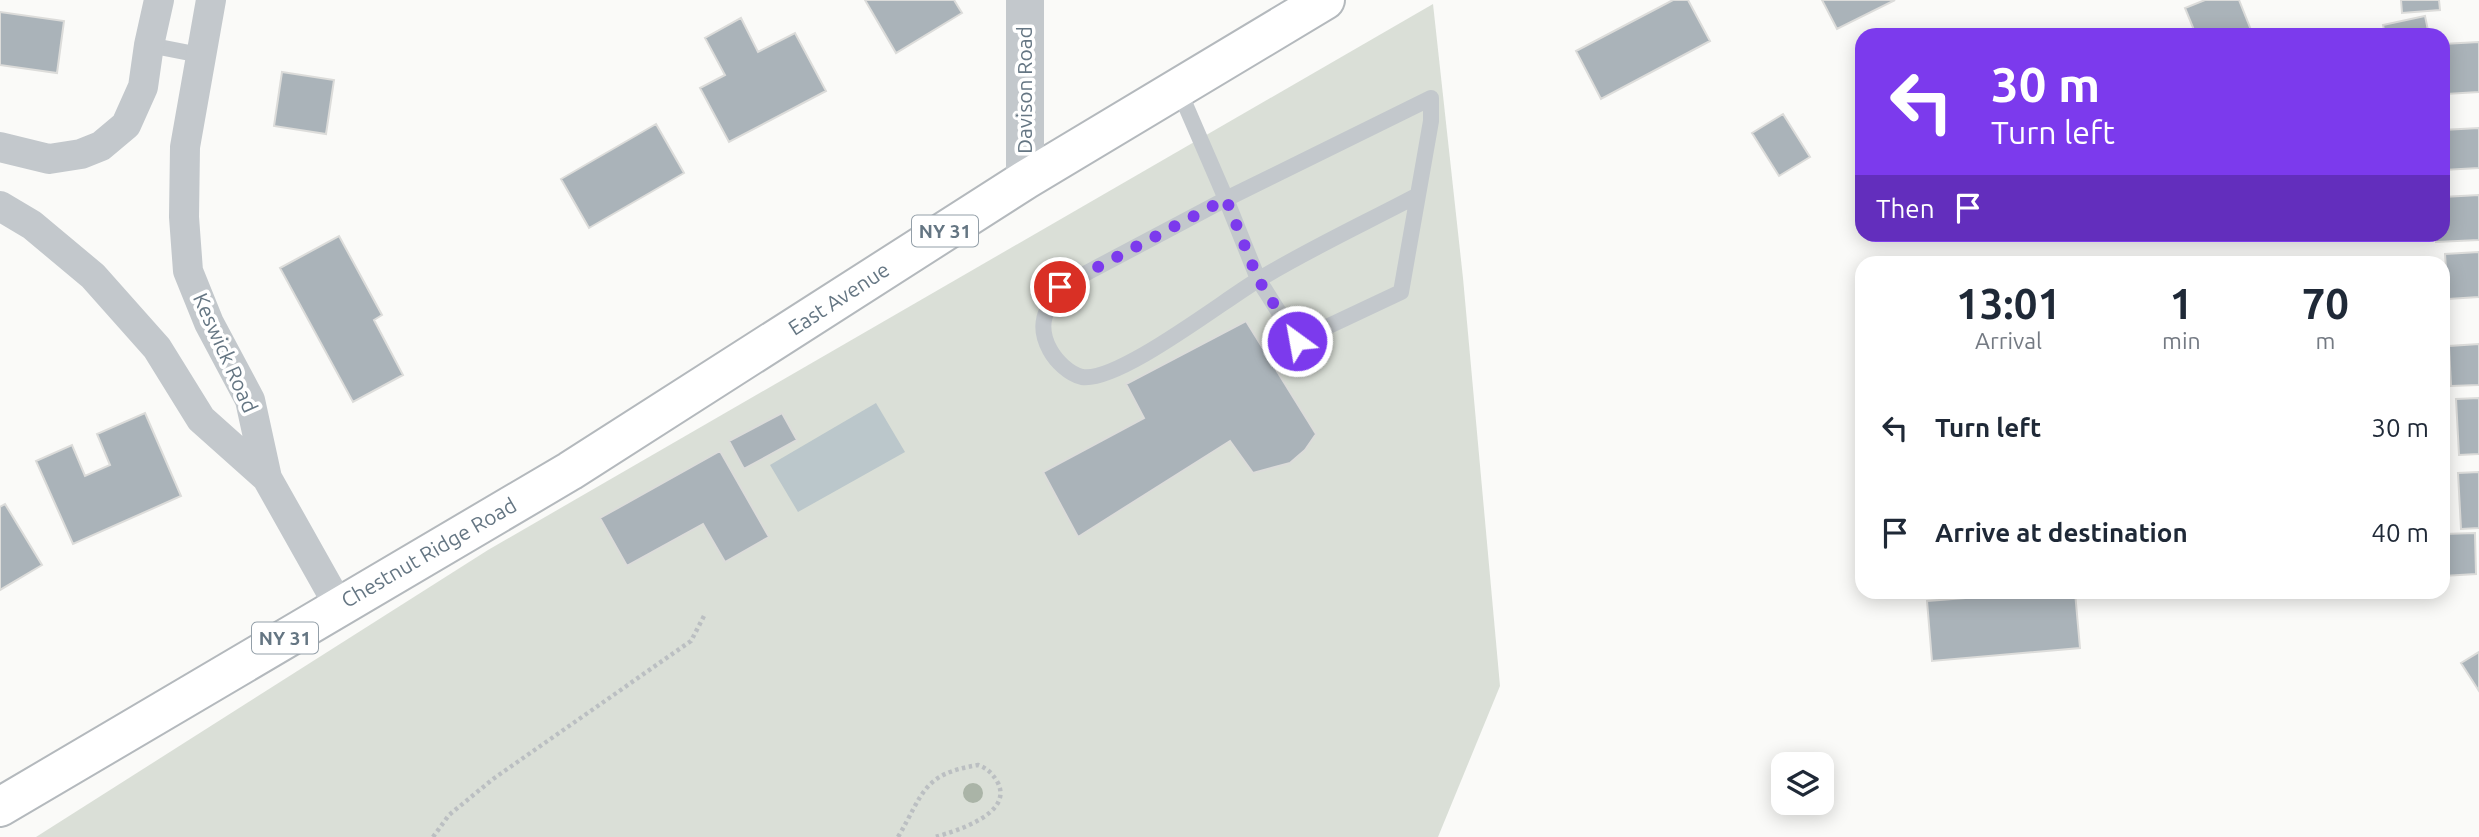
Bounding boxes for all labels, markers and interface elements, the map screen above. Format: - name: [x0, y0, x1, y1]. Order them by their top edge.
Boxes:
- street label: Davison Road: [1012, 26, 1036, 154]
- icon: left: [1876, 56, 1967, 147]
- text: 30 m: [1991, 56, 2100, 111]
- text: Turn left: [1991, 114, 2115, 150]
- icon: arrive: [1949, 189, 1987, 227]
- text: Then: [1876, 194, 1935, 223]
- road number: NY 31: [912, 216, 978, 246]
- street label: East Avenue: [783, 257, 893, 340]
- pin: [1030, 257, 1090, 317]
- icon: arrive: [1041, 268, 1079, 306]
- text: 13:01: [1956, 280, 2061, 327]
- text: 1: [2170, 280, 2193, 327]
- text: 70: [2302, 280, 2349, 327]
- street label: Keswick Road: [189, 289, 263, 416]
- position arrow: [1260, 304, 1334, 378]
- text: Arrival: [1975, 328, 2042, 353]
- text: min: [2162, 328, 2201, 353]
- text: m: [2315, 328, 2335, 353]
- icon: left: [1876, 409, 1914, 447]
- text: Turn left: [1935, 413, 2041, 442]
- text: 30 m: [2371, 413, 2429, 442]
- street label: Chestnut Ridge Road: [337, 492, 520, 612]
- icon: arrive: [1876, 514, 1914, 552]
- text: Arrive at destination: [1935, 518, 2188, 547]
- text: 40 m: [2371, 518, 2429, 547]
- road number: NY 31: [252, 622, 318, 653]
- map controls: [1771, 752, 1834, 815]
- button: layers: [1771, 752, 1834, 815]

